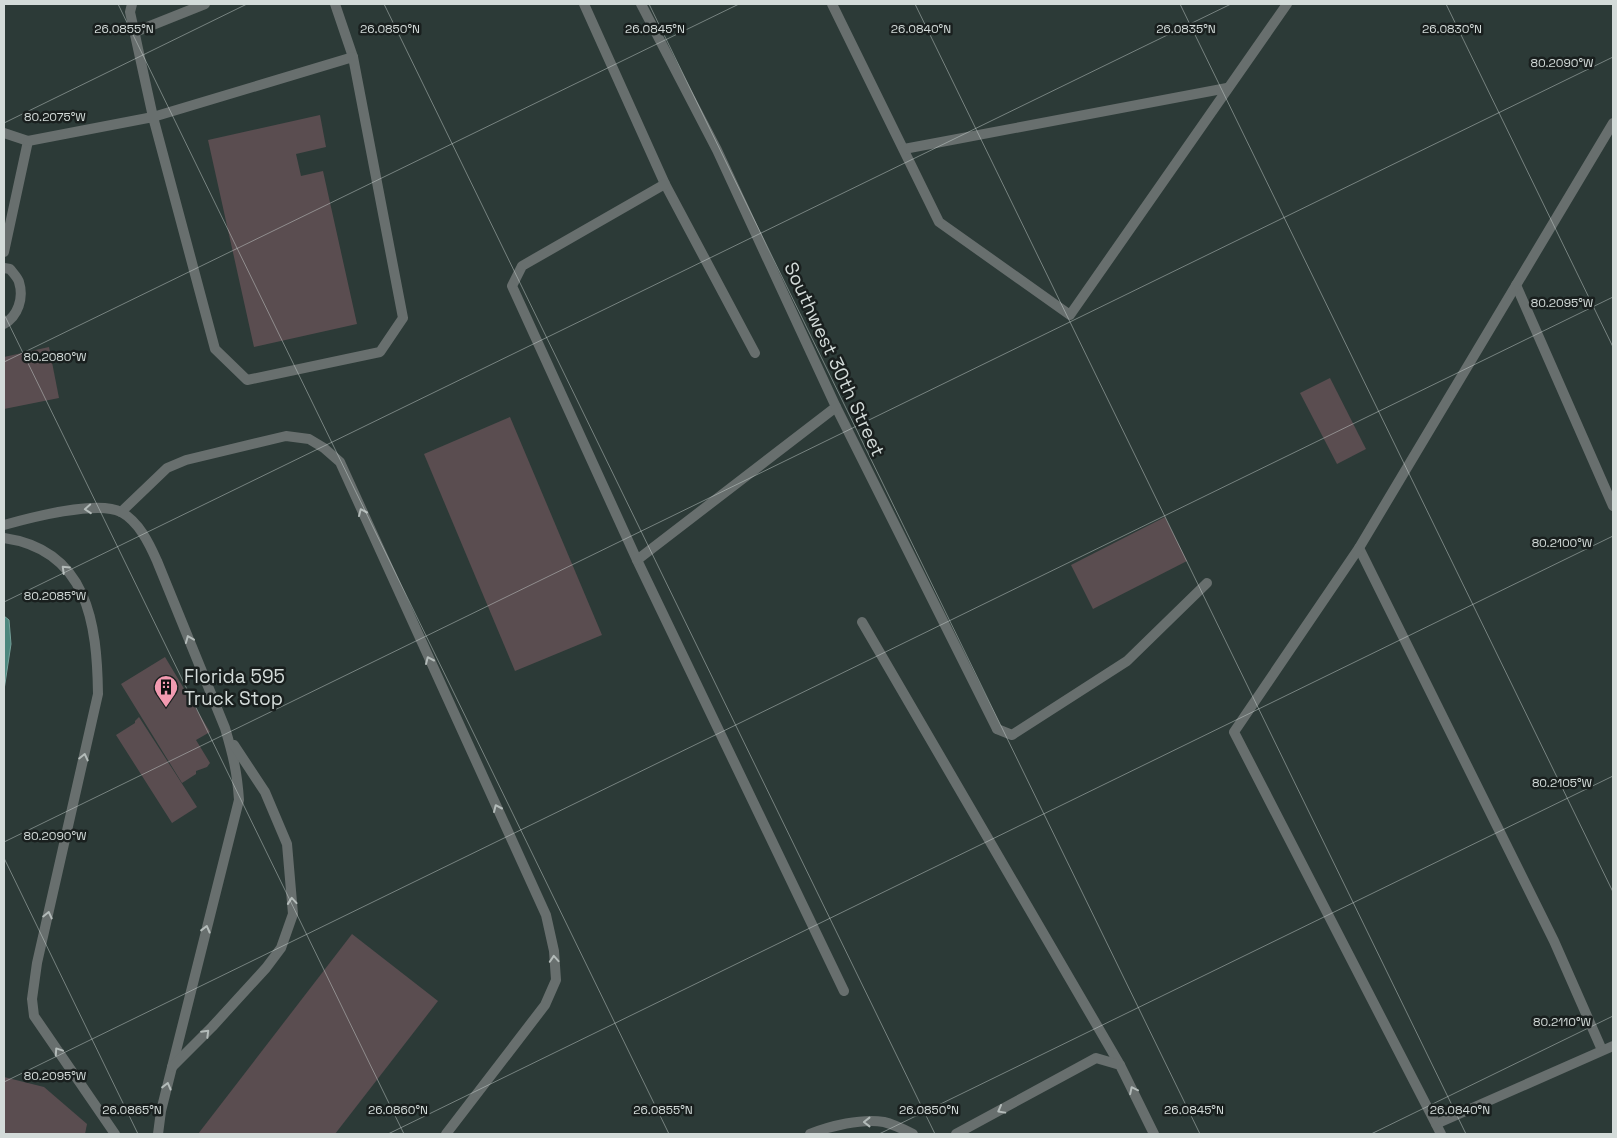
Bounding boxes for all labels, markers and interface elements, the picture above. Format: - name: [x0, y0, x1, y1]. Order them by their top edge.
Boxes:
- text: 26.0855°N: [94, 21, 154, 37]
- text: 26.0850°N: [360, 21, 420, 37]
- text: 26.0845°N: [625, 21, 685, 37]
- text: 26.0840°N: [891, 21, 951, 37]
- text: 26.0835°N: [1156, 21, 1216, 37]
- text: 26.0830°N: [1422, 21, 1482, 37]
- text: 80.2090°W: [1530, 55, 1594, 71]
- text: 80.2075°W: [24, 109, 86, 125]
- street label: Southwest 30th Street: [778, 258, 891, 461]
- text: 80.2095°W: [1531, 295, 1594, 311]
- text: 80.2080°W: [23, 349, 87, 365]
- one-way arrow: [83, 504, 91, 515]
- one-way arrow: [358, 508, 369, 517]
- text: 80.2100°W: [1532, 535, 1593, 551]
- one-way arrow: [62, 566, 71, 575]
- text: 80.2085°W: [24, 588, 87, 604]
- one-way arrow: [185, 635, 195, 644]
- one-way arrow: [425, 656, 436, 665]
- place label: Florida 595 Truck Stop: [184, 664, 285, 711]
- building icon: Florida 595 Truck Stop: [153, 674, 179, 708]
- one-way arrow: [78, 753, 89, 761]
- text: 80.2105°W: [1532, 775, 1593, 791]
- one-way arrow: [492, 804, 503, 813]
- text: 80.2090°W: [23, 828, 87, 844]
- one-way arrow: [286, 897, 297, 905]
- one-way arrow: [42, 911, 53, 920]
- one-way arrow: [201, 925, 211, 933]
- one-way arrow: [549, 955, 560, 963]
- text: 80.2110°W: [1533, 1014, 1592, 1030]
- one-way arrow: [200, 1030, 209, 1039]
- one-way arrow: [55, 1047, 64, 1056]
- text: 80.2095°W: [24, 1068, 87, 1084]
- one-way arrow: [161, 1082, 172, 1091]
- one-way arrow: [1129, 1087, 1139, 1096]
- text: 26.0865°N: [102, 1102, 162, 1118]
- text: 26.0860°N: [368, 1102, 428, 1118]
- text: 26.0855°N: [633, 1102, 693, 1118]
- text: 26.0850°N: [899, 1102, 959, 1118]
- text: 26.0845°N: [1164, 1102, 1224, 1118]
- text: 26.0840°N: [1430, 1102, 1490, 1118]
- one-way arrow: [997, 1104, 1006, 1114]
- one-way arrow: [863, 1117, 870, 1127]

